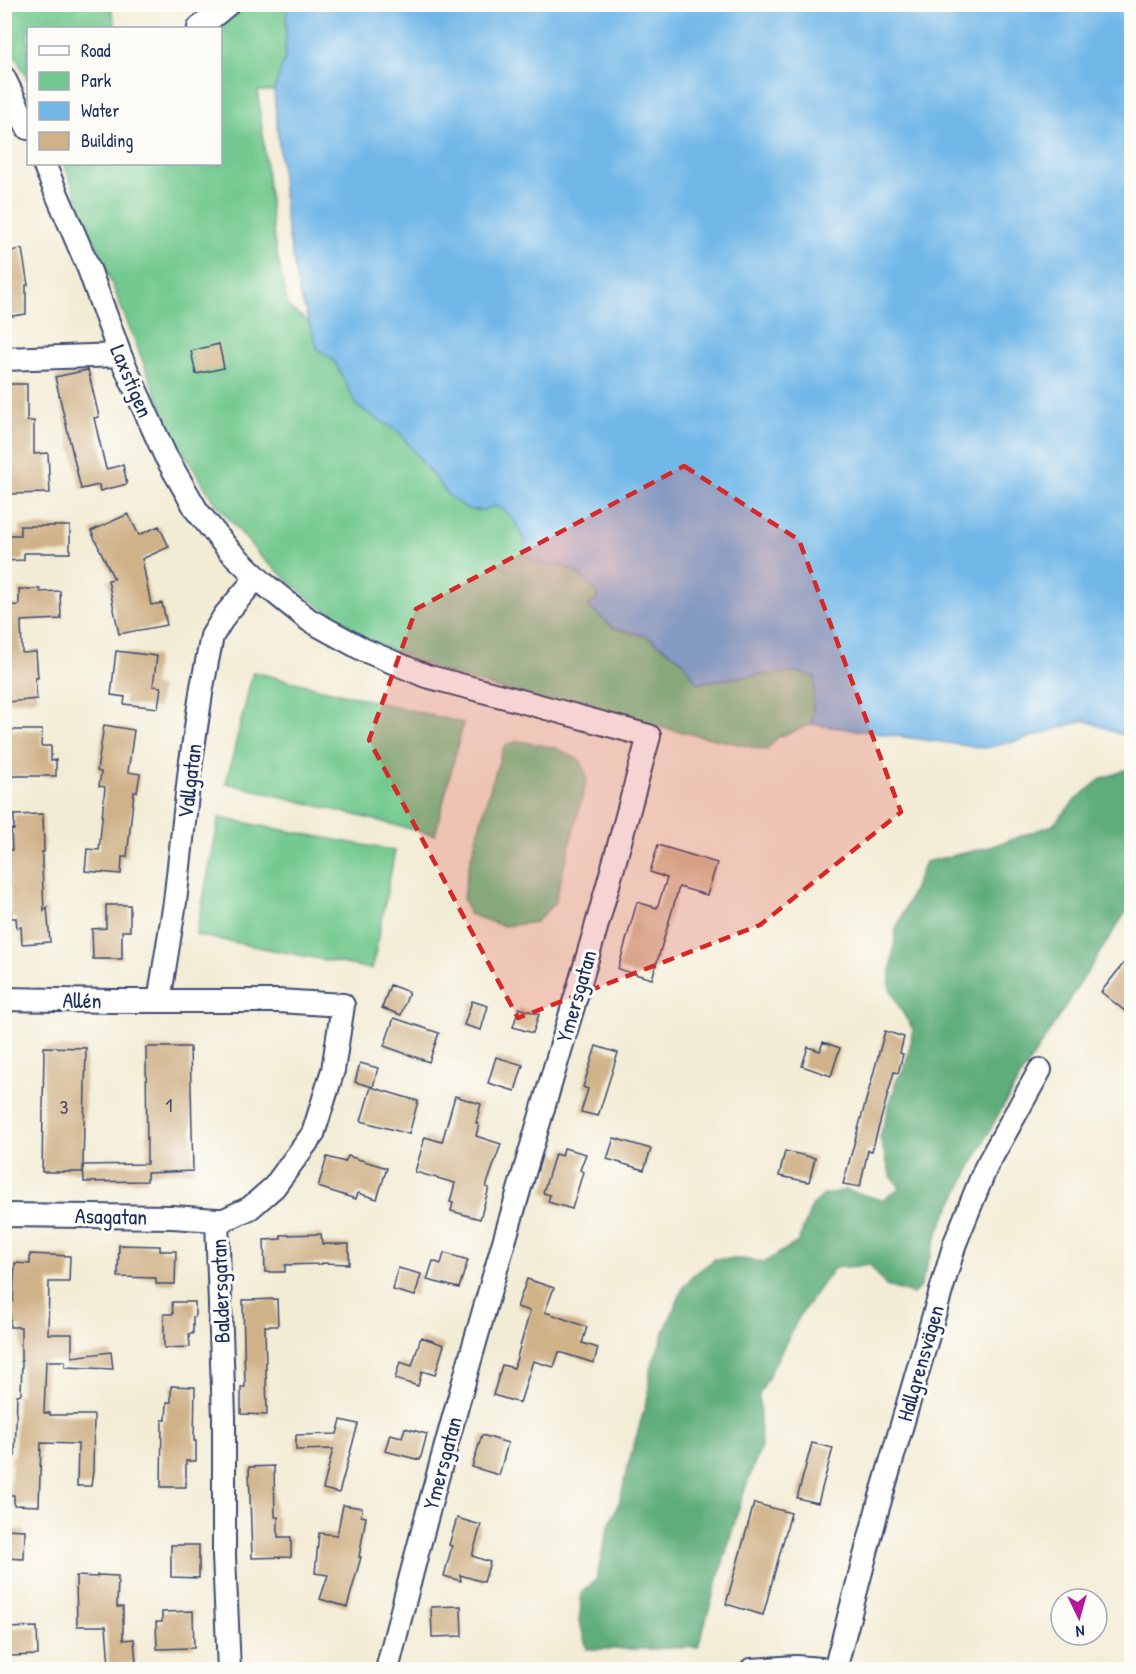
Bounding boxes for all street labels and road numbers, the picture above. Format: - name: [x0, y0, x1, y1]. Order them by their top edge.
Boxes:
- street label: Laxstigen: [103, 340, 161, 422]
- street label: Vallgatan: [170, 742, 208, 820]
- street label: Ymersgatan: [548, 946, 604, 1046]
- street label: Allén: [62, 985, 102, 1015]
- street label: Asagatan: [75, 1200, 147, 1232]
- street label: Baldersgatan: [203, 1238, 237, 1344]
- street label: Hallgrensvägen: [889, 1301, 951, 1425]
- street label: Ymersgatan: [415, 1413, 469, 1513]

